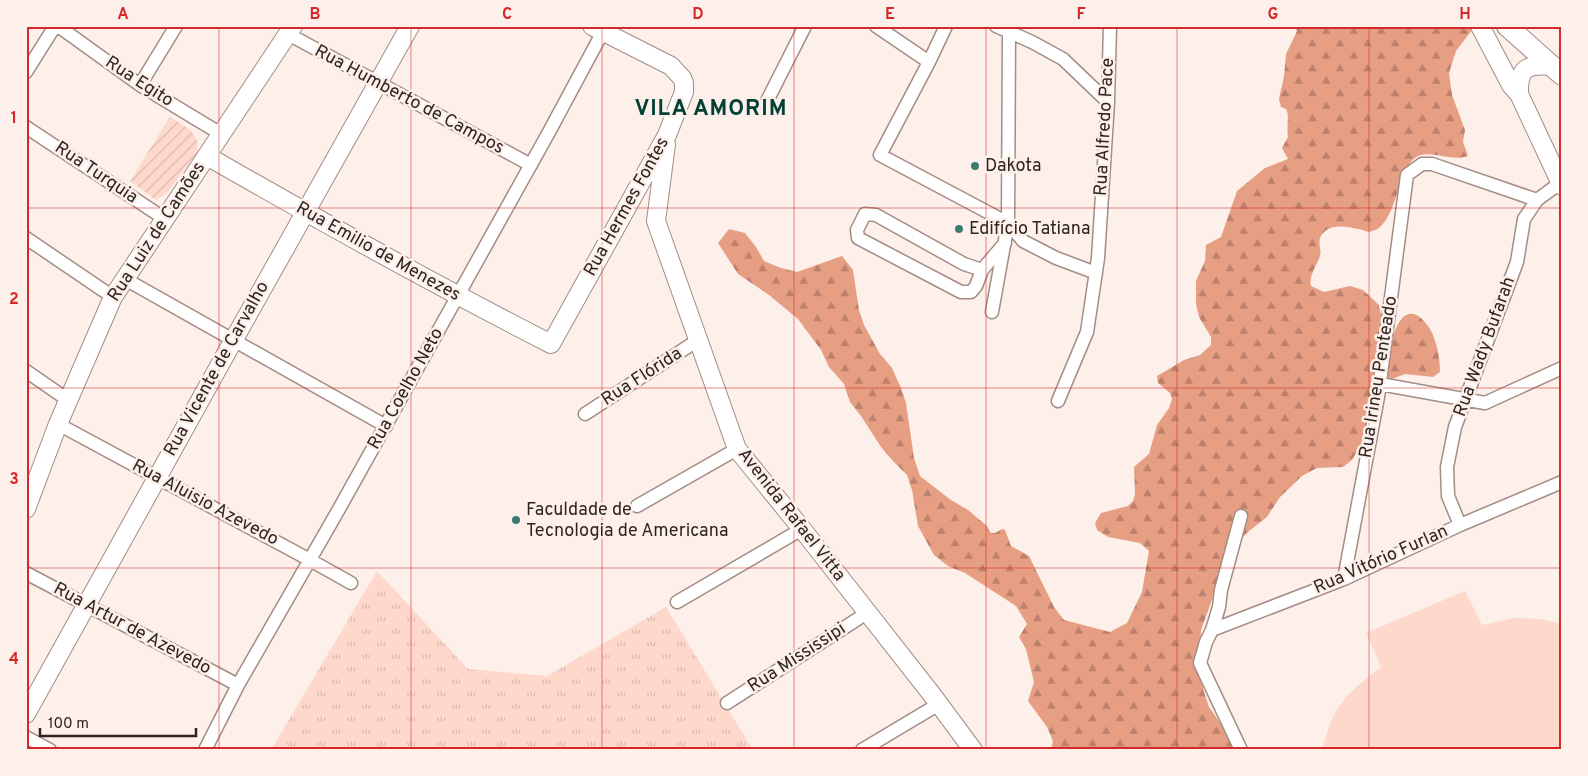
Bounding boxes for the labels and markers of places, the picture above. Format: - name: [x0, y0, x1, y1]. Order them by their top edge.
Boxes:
- place label: Dakota: [985, 155, 1041, 178]
- marker: Dakota: [969, 160, 981, 172]
- place label: Edifício Tatiana: [969, 218, 1090, 241]
- marker: Edifício Tatiana: [953, 223, 965, 235]
- place label: Faculdade de Tecnologia de Americana: [526, 499, 728, 543]
- marker: Faculdade de Tecnologia de Americana: [510, 514, 522, 526]

